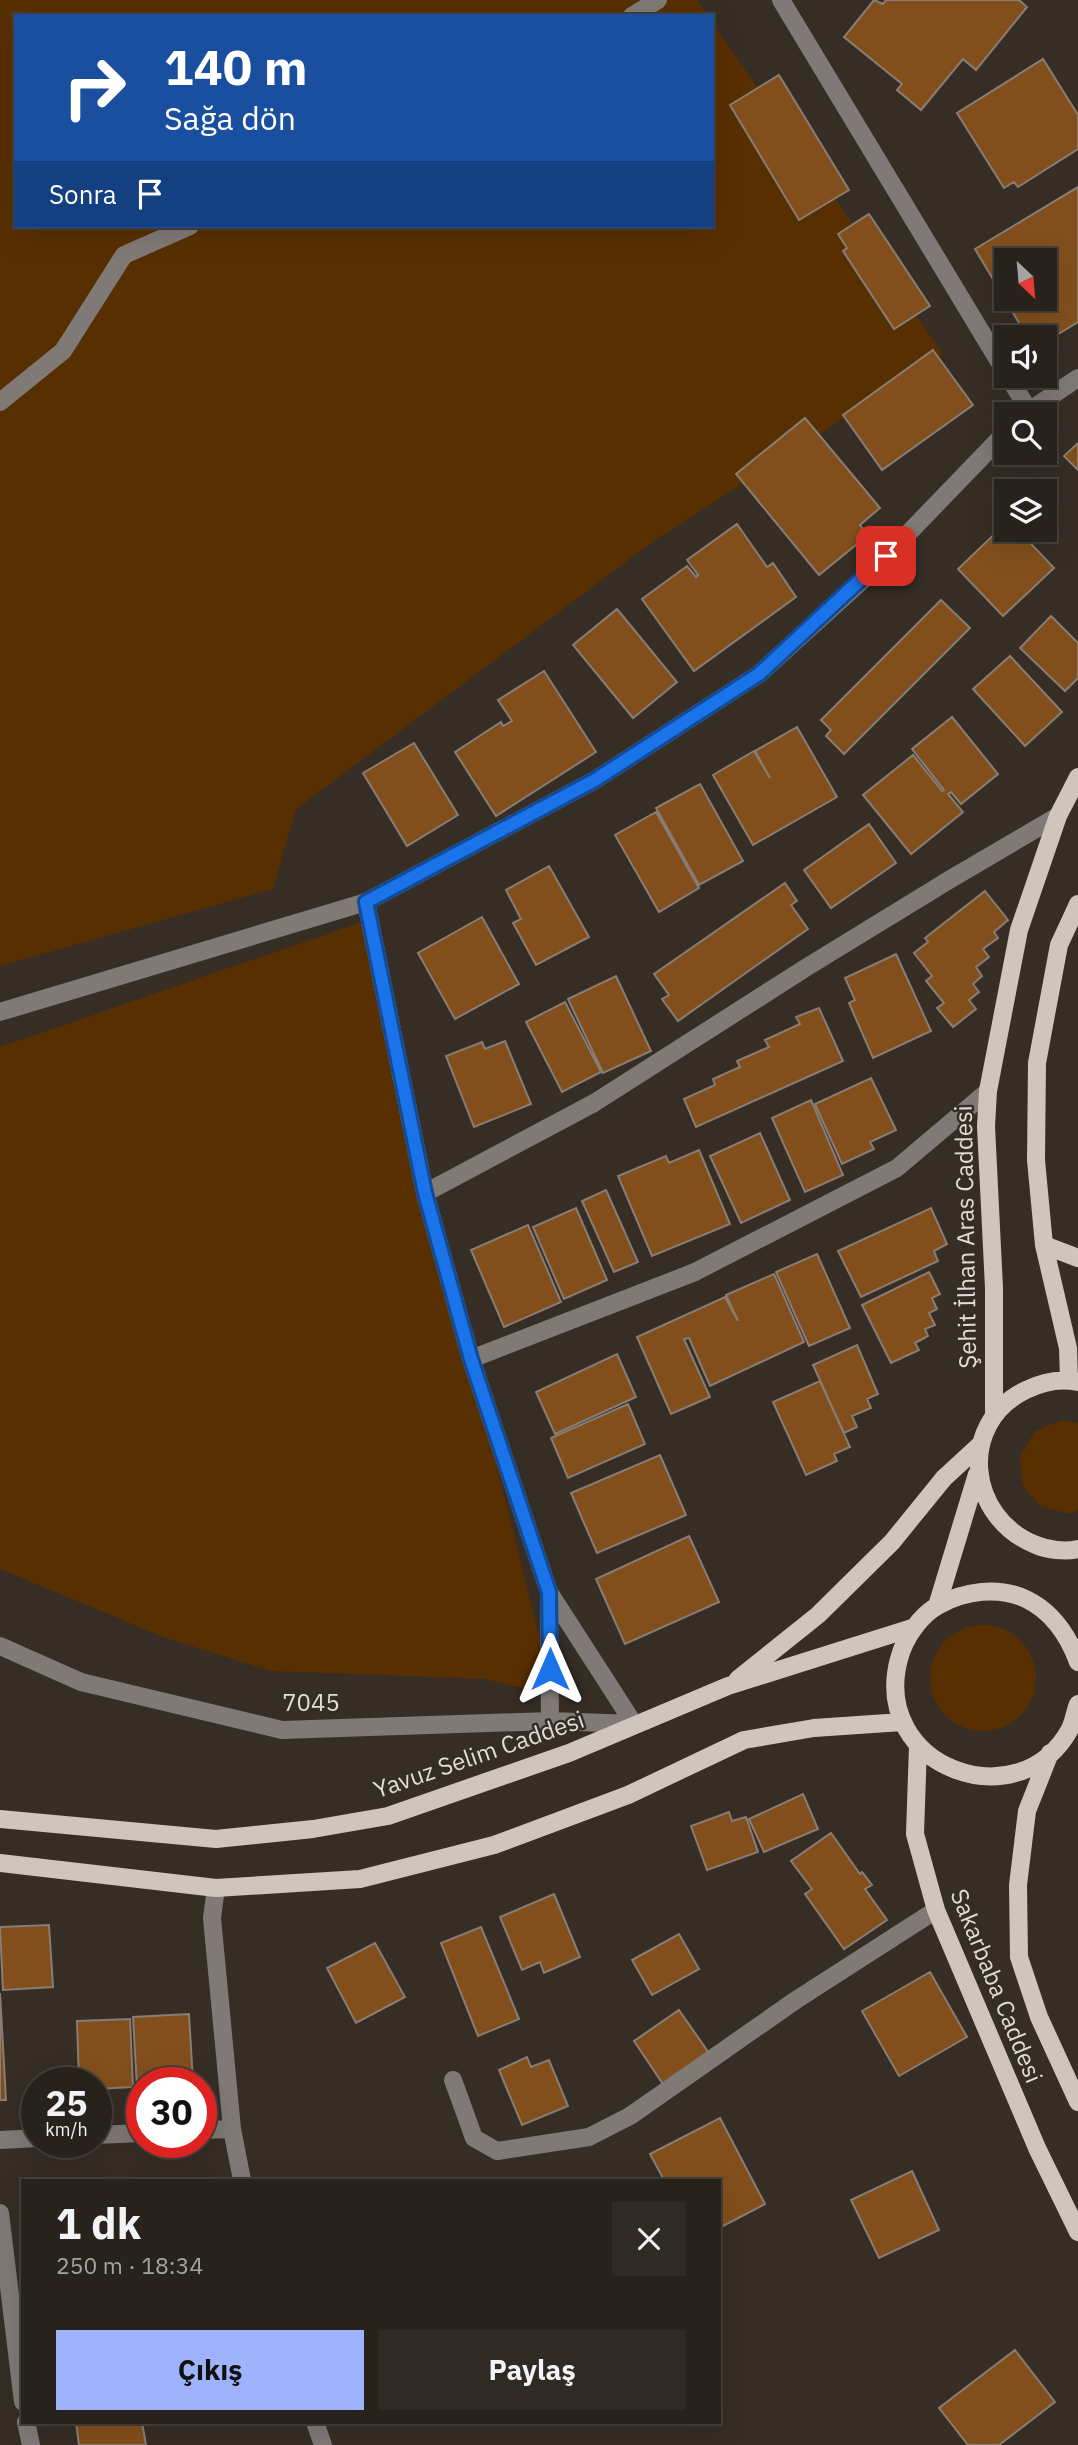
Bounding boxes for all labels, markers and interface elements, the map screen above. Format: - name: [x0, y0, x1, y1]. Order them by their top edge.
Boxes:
- text: 140 m: [164, 35, 308, 98]
- icon: right: [49, 42, 140, 133]
- text: Sağa dön: [164, 97, 296, 139]
- icon: arrive: [131, 175, 169, 213]
- text: Sonra: [49, 177, 117, 211]
- north arrow: [994, 248, 1057, 312]
- map controls: [994, 248, 1057, 542]
- button: sound: [994, 325, 1057, 388]
- button: search: [994, 402, 1057, 465]
- button: layers: [994, 479, 1057, 542]
- pin: [856, 526, 916, 586]
- icon: arrive: [867, 537, 905, 575]
- street label: Şehit İlhan Aras Caddesi: [947, 1105, 983, 1369]
- position arrow: [513, 1632, 587, 1706]
- street label: 7045: [282, 1686, 340, 1718]
- street label: Yavuz Selim Caddesi: [369, 1703, 588, 1805]
- street label: Sakarbaba Caddesi: [943, 1884, 1050, 2087]
- speed limit sign: 30: [126, 2067, 217, 2158]
- text: 25: [45, 2080, 88, 2126]
- text: km/h: [45, 2118, 88, 2141]
- text: 1 dk: [56, 2196, 141, 2251]
- button: close: [612, 2202, 686, 2276]
- text: 250 m · 18:34: [56, 2250, 203, 2280]
- button: Çıkış: [56, 2330, 364, 2410]
- button: Paylaş: [378, 2330, 686, 2410]

